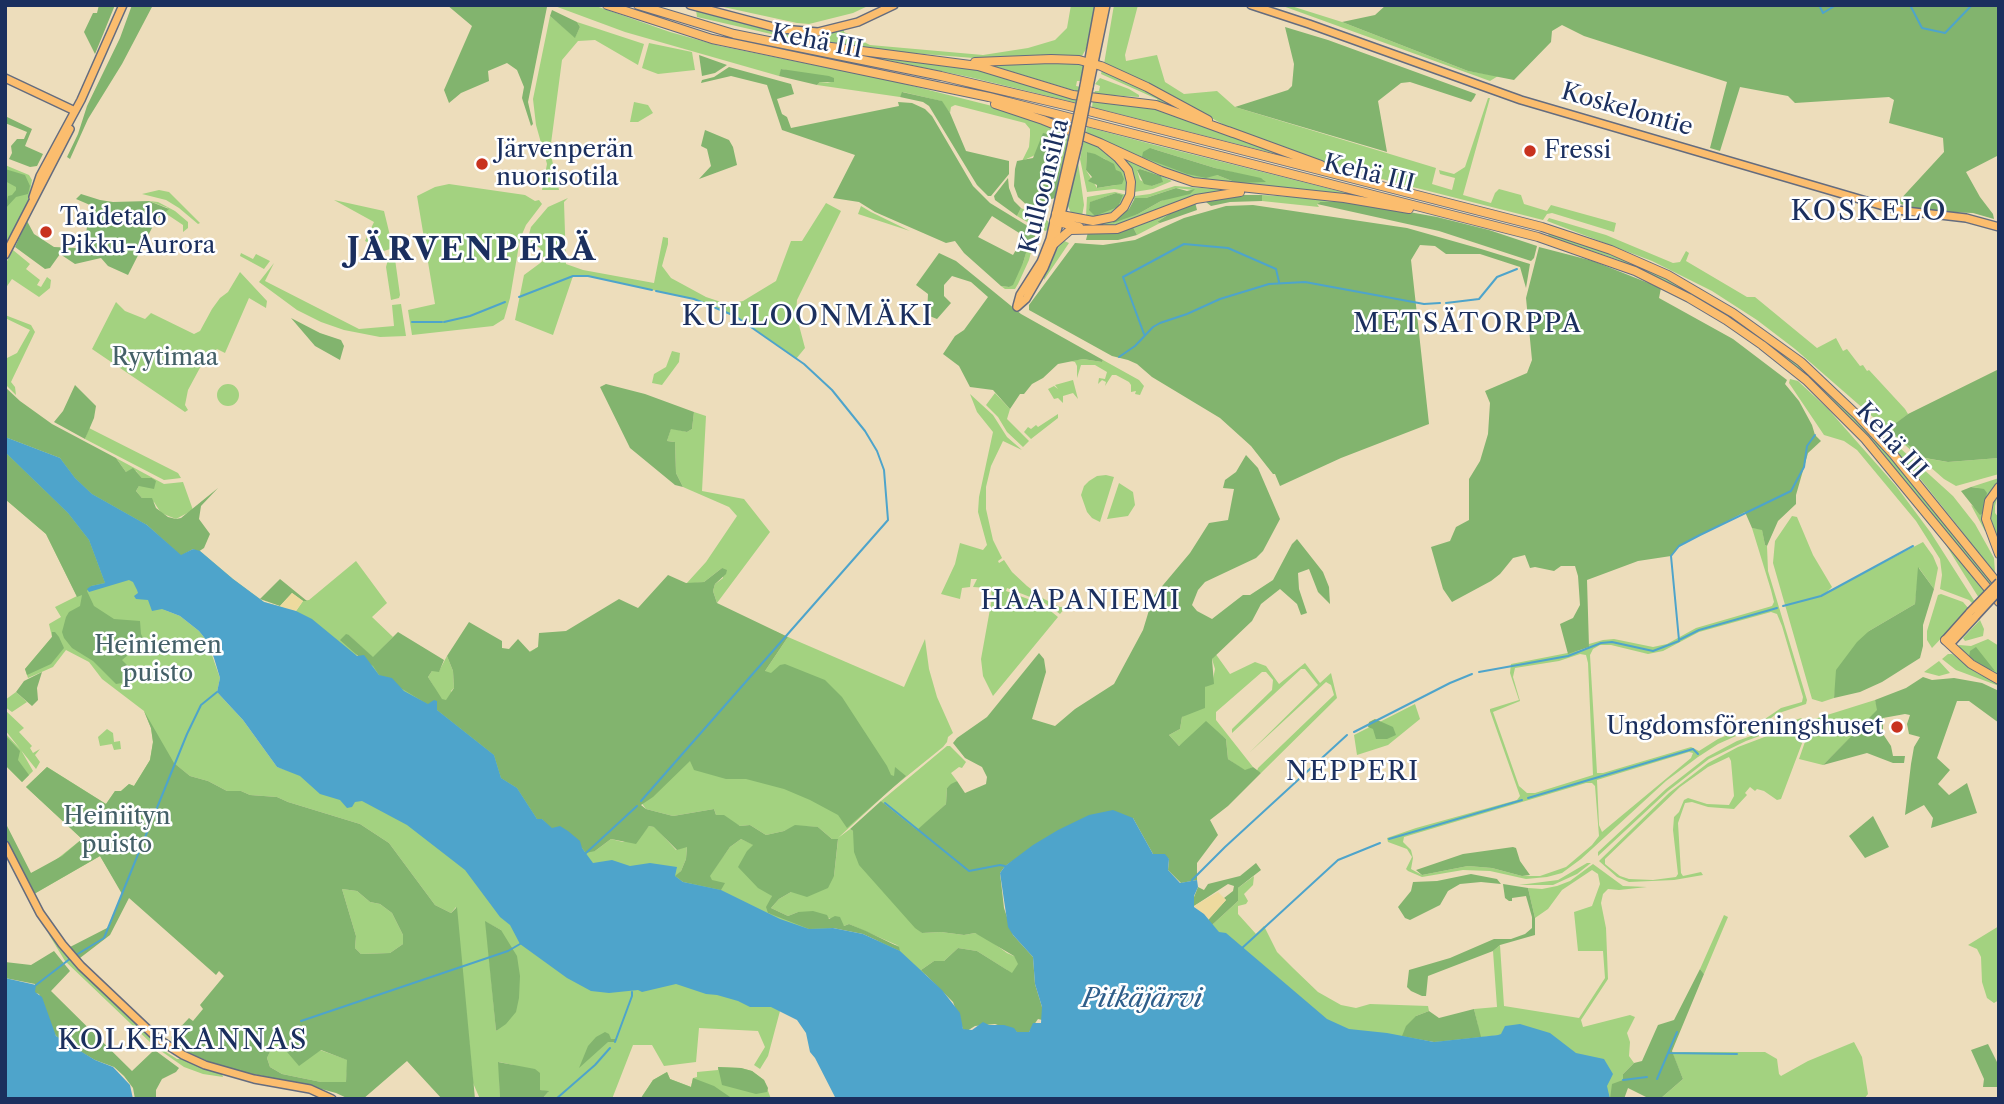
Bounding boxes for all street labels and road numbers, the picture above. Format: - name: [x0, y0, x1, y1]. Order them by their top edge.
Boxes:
- street label: Kehä III: [769, 19, 865, 65]
- street label: Koskelontie: [1558, 77, 1696, 143]
- street label: Kulloonsilta: [1014, 115, 1076, 257]
- street label: Kehä III: [1321, 149, 1417, 199]
- street label: Kehä III: [1849, 397, 1933, 485]

